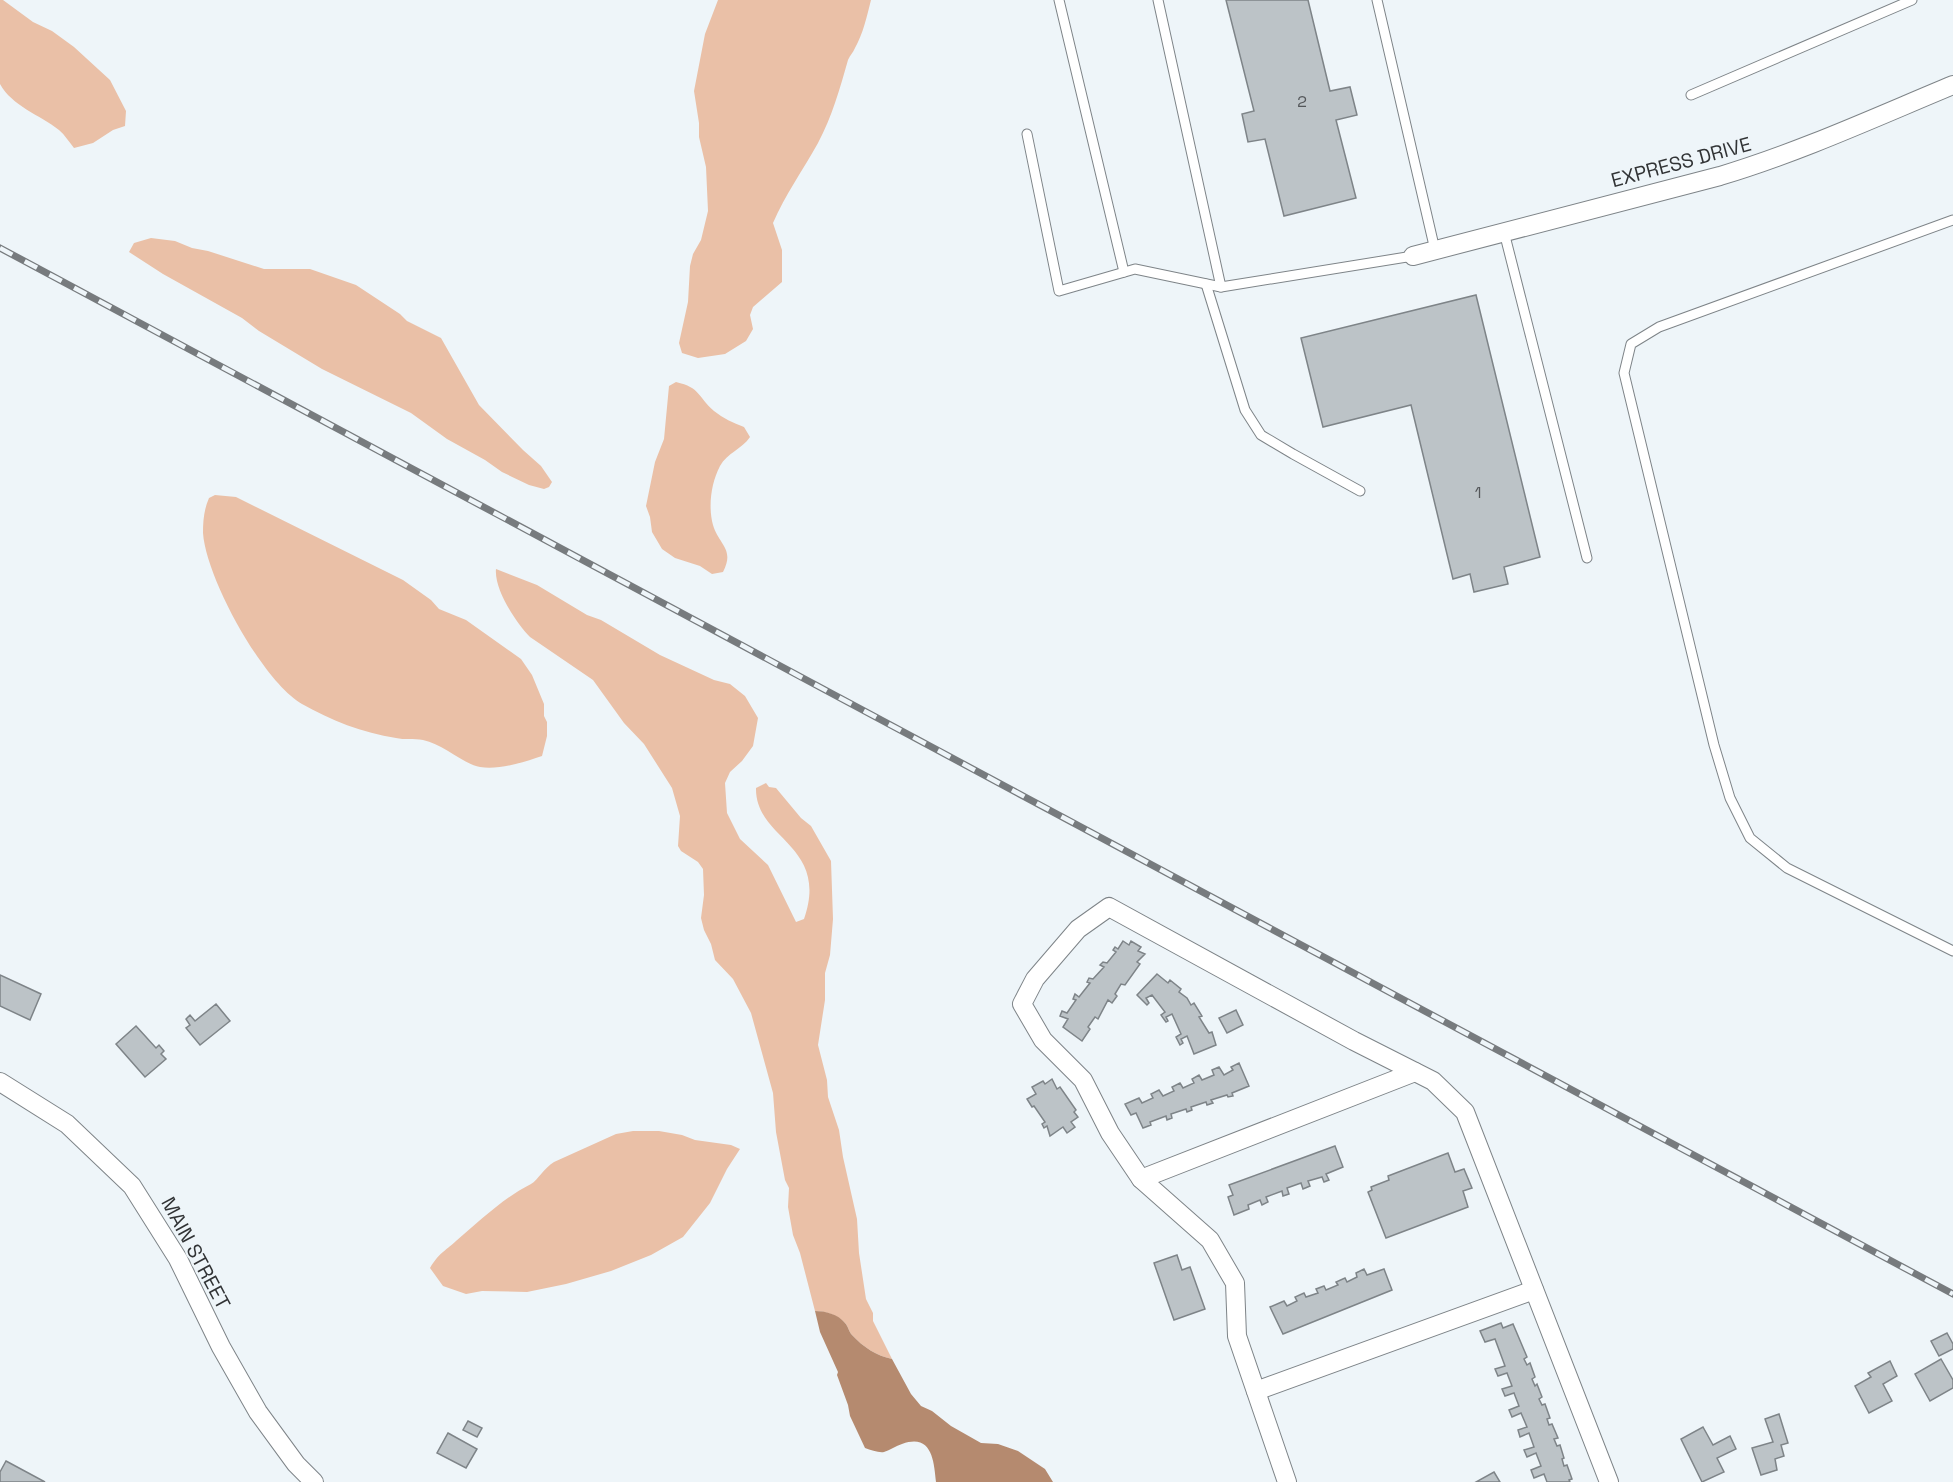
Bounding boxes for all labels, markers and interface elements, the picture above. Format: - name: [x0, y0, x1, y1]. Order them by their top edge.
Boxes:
- house number: 2: [1297, 91, 1307, 112]
- street label: EXPRESS DRIVE: [1608, 131, 1754, 193]
- house number: 1: [1475, 482, 1481, 503]
- street label: MAIN STREET: [156, 1192, 237, 1314]

